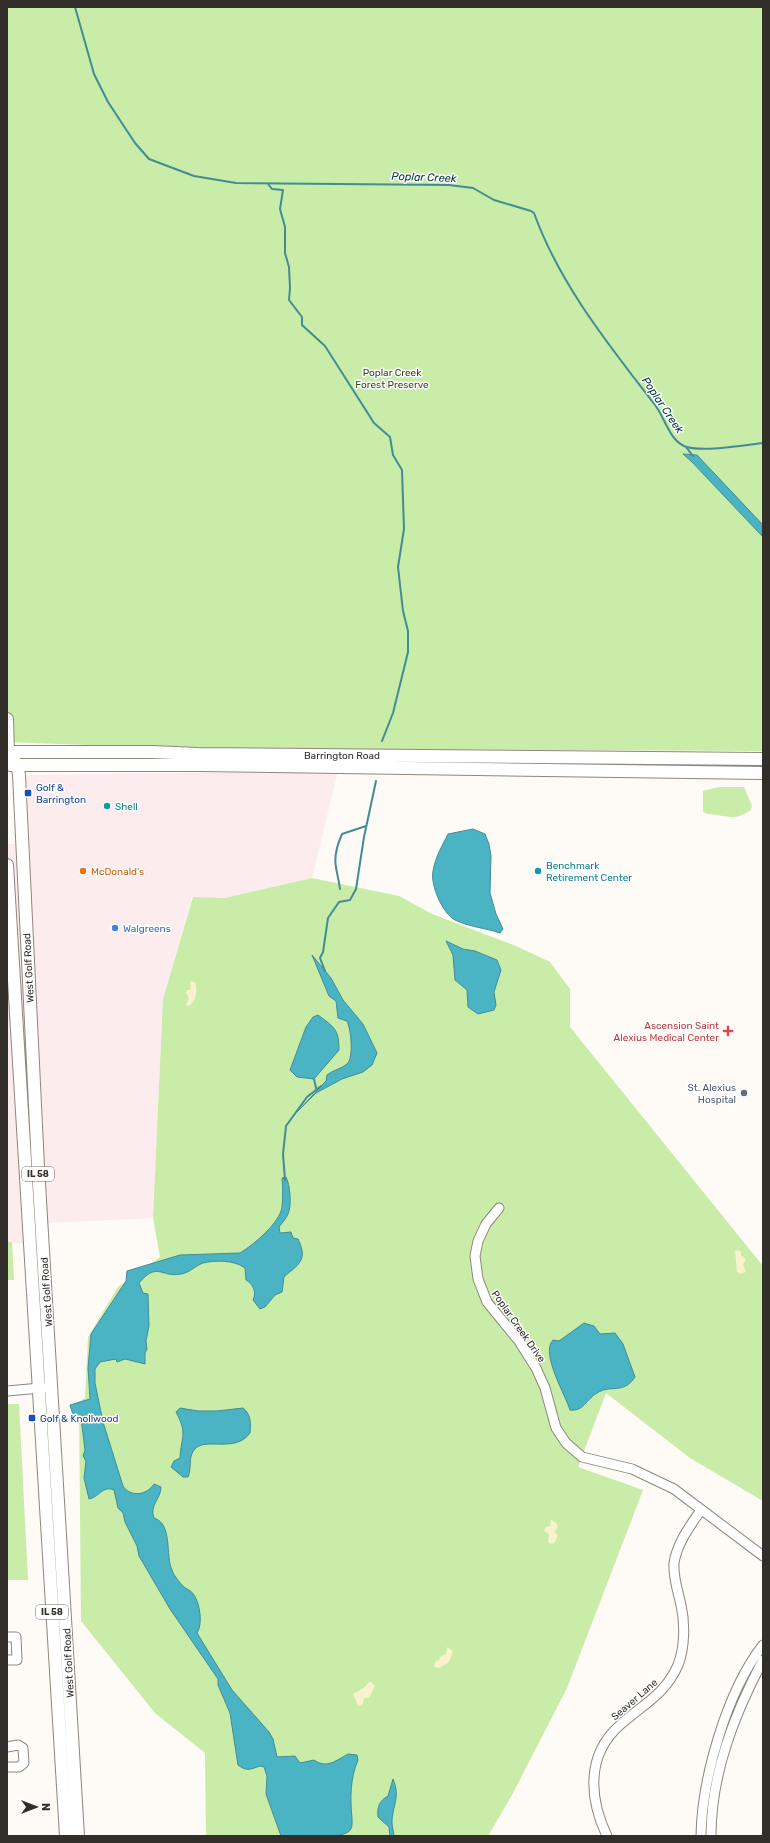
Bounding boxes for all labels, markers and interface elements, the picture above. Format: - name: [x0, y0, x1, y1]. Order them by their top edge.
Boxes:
- water label: Poplar Creek: [391, 170, 457, 185]
- park label: Poplar Creek Forest Preserve: [355, 367, 429, 391]
- water label: Poplar Creek: [639, 375, 686, 436]
- street label: Barrington Road: [304, 750, 380, 762]
- place label: Golf & Barrington: [36, 782, 86, 806]
- marker: Golf & Barrington: [23, 788, 33, 798]
- marker: Shell: [102, 801, 112, 811]
- place label: Shell: [115, 801, 138, 813]
- place label: Benchmark Retirement Center: [546, 860, 632, 884]
- marker: McDonald's: [78, 866, 88, 876]
- place label: McDonald's: [91, 866, 144, 878]
- marker: Benchmark Retirement Center: [533, 866, 543, 876]
- marker: Walgreens: [110, 923, 120, 933]
- place label: Walgreens: [123, 923, 171, 935]
- street label: West Golf Road: [21, 933, 37, 1003]
- place label: Ascension Saint Alexius Medical Center: [614, 1020, 719, 1044]
- marker: Ascension Saint Alexius Medical Center: [722, 1025, 734, 1037]
- place label: St. Alexius Hospital: [688, 1082, 736, 1106]
- marker: St. Alexius Hospital: [739, 1088, 749, 1098]
- road number: IL 58: [22, 1167, 54, 1181]
- street label: West Golf Road: [39, 1257, 55, 1327]
- street label: Poplar Creek Drive: [489, 1288, 548, 1365]
- marker: Golf & Knollwood: [27, 1413, 37, 1423]
- place label: Golf & Knollwood: [40, 1413, 118, 1425]
- road number: IL 58: [36, 1605, 68, 1619]
- street label: West Golf Road: [61, 1628, 77, 1698]
- street label: Seaver Lane: [609, 1676, 660, 1723]
- north arrow: [16, 1787, 56, 1827]
- text: N: [39, 1803, 52, 1811]

